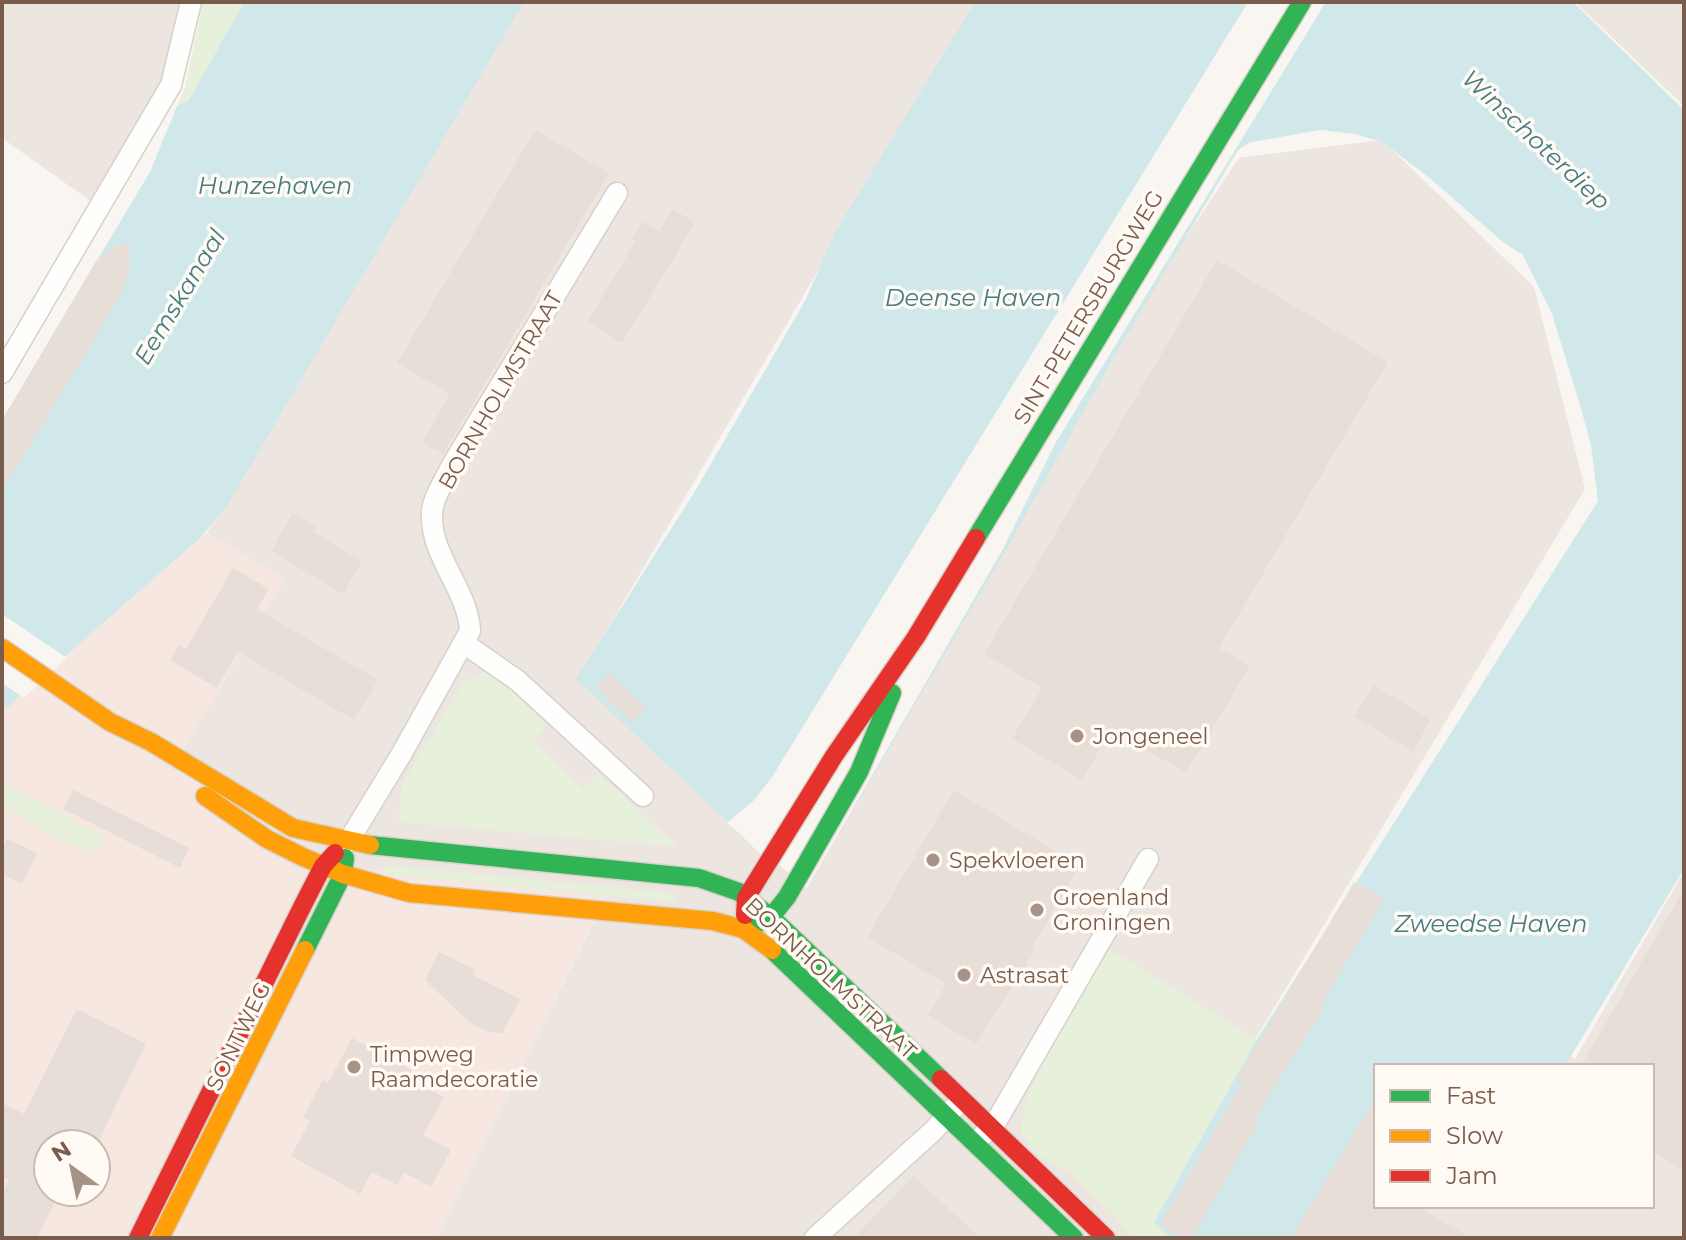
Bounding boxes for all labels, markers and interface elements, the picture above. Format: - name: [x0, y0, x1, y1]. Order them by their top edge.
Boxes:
- water label: Winschoterdiep: [1456, 64, 1616, 216]
- water label: Hunzehaven: [198, 171, 352, 200]
- street label: SINT-PETERSBURGWEG: [1008, 185, 1169, 429]
- water label: Eemskanaal: [128, 223, 232, 370]
- water label: Deense Haven: [885, 283, 1061, 312]
- street label: BORNHOLMSTRAAT: [433, 286, 568, 494]
- place label: Jongeneel: [1092, 723, 1208, 750]
- marker: Jongeneel: [1068, 727, 1086, 745]
- place label: Spekvloeren: [949, 847, 1085, 874]
- marker: Spekvloeren: [924, 851, 942, 869]
- place label: Groenland Groningen: [1053, 884, 1171, 936]
- street label: BORNHOLMSTRAAT: [739, 892, 922, 1065]
- marker: Groenland Groningen: [1028, 901, 1046, 919]
- water label: Zweedse Haven: [1394, 909, 1587, 938]
- place label: Astrasat: [980, 962, 1069, 989]
- marker: Astrasat: [955, 966, 973, 984]
- street label: SONTWEG: [200, 977, 276, 1095]
- place label: Timpweg Raamdecoratie: [370, 1041, 538, 1093]
- marker: Timpweg Raamdecoratie: [345, 1058, 363, 1076]
- legend: [1374, 1064, 1654, 1208]
- text: Fast: [1446, 1081, 1497, 1110]
- text: Slow: [1446, 1121, 1503, 1150]
- north arrow: [32, 1128, 112, 1208]
- text: N: [47, 1135, 76, 1168]
- text: Jam: [1445, 1161, 1498, 1190]

